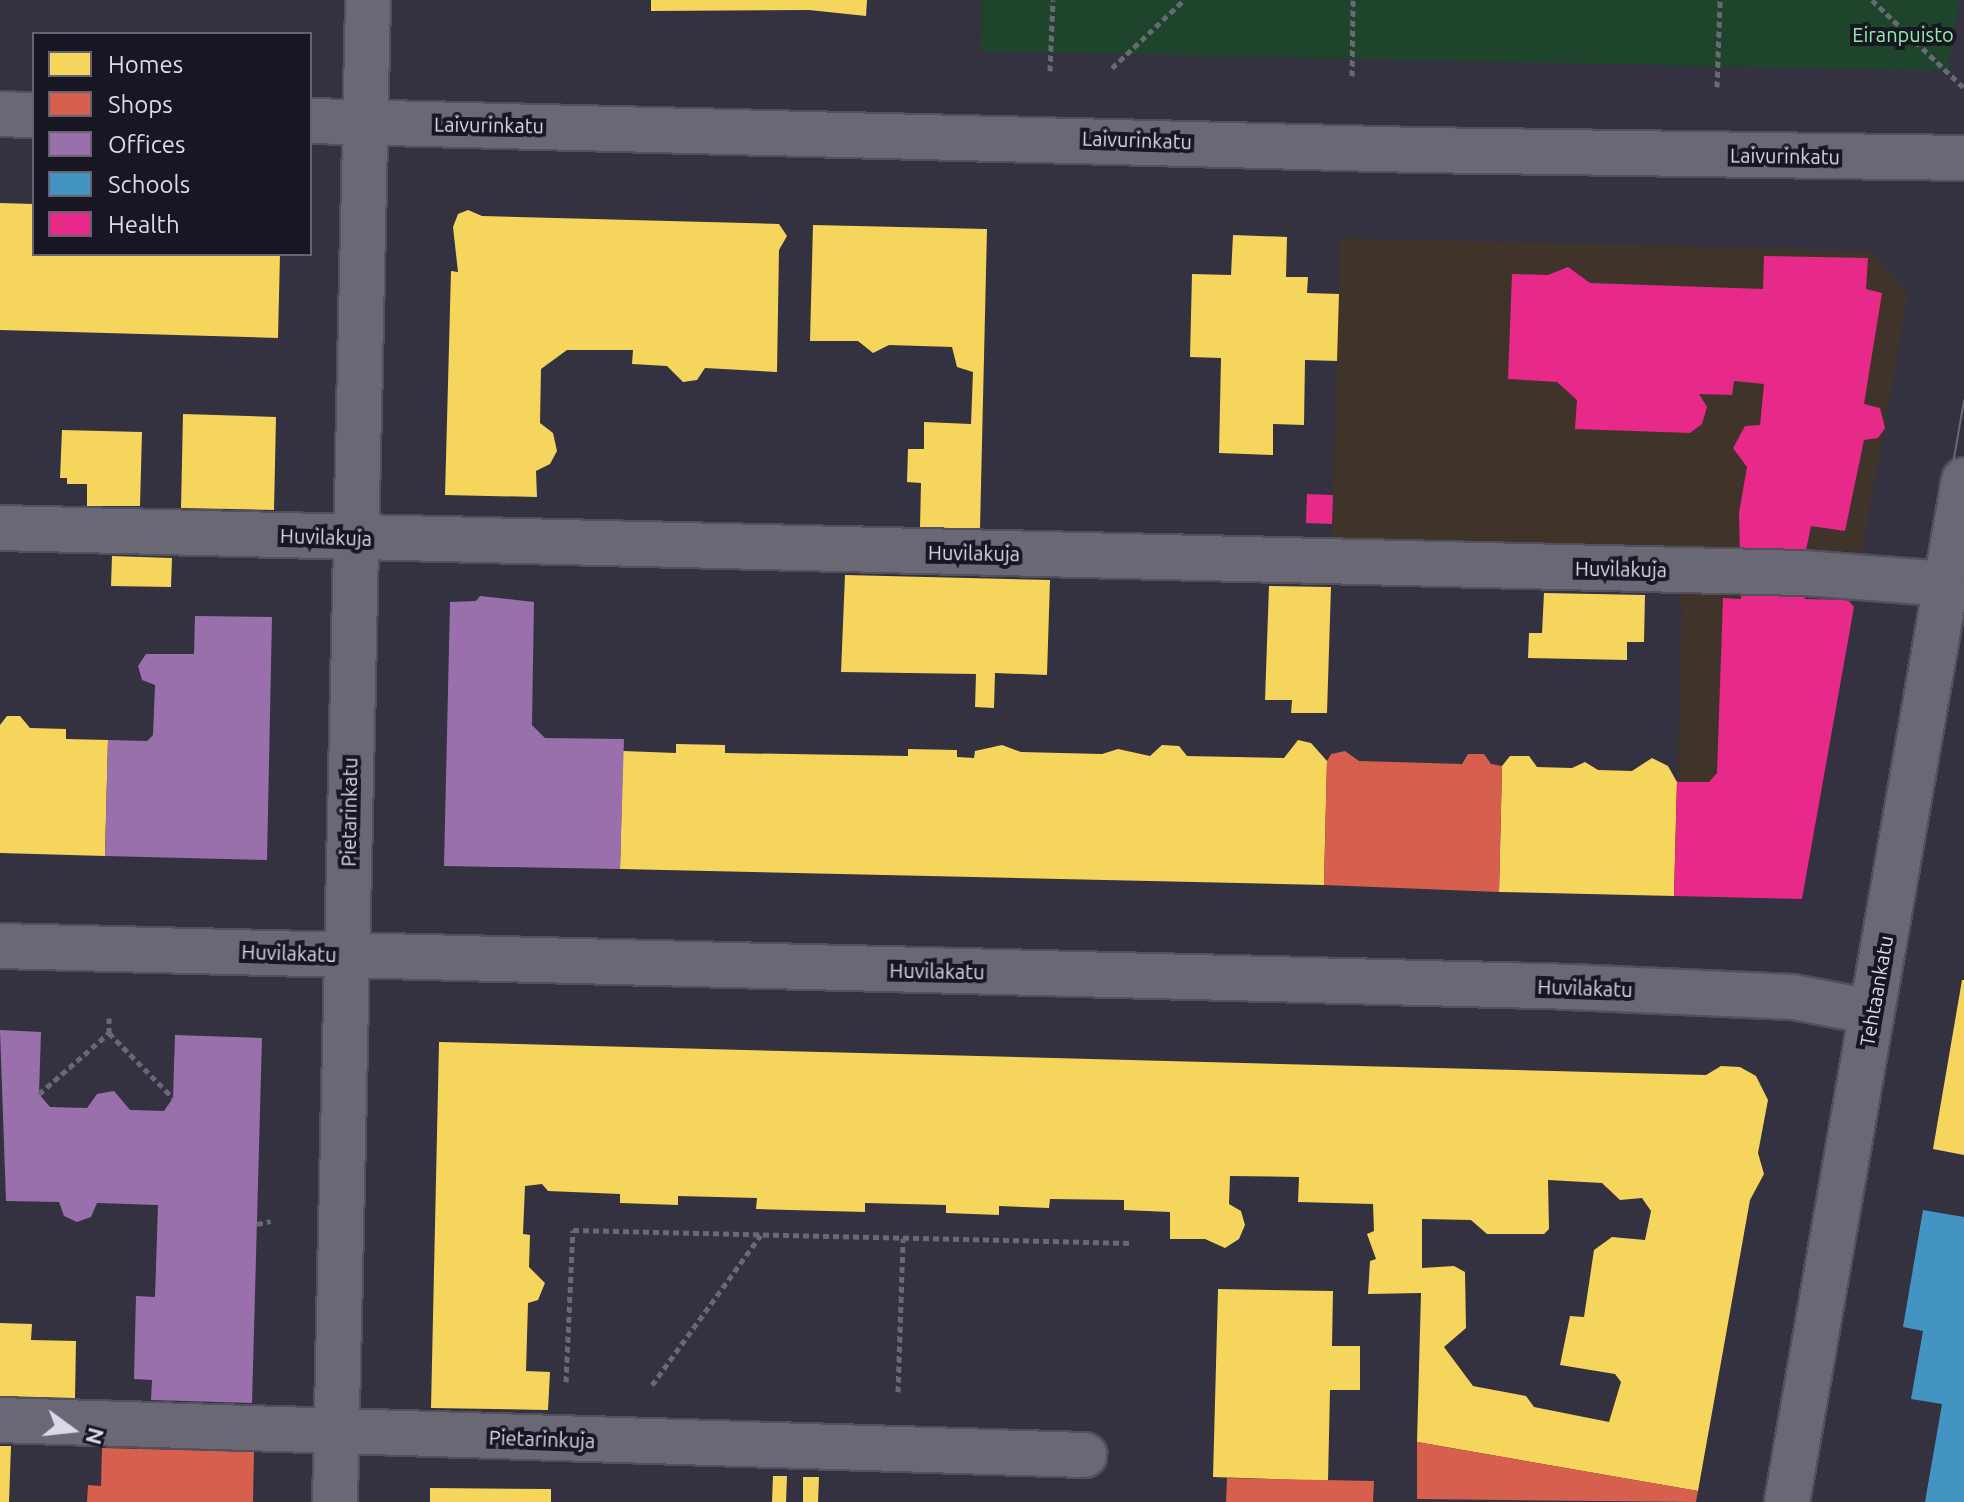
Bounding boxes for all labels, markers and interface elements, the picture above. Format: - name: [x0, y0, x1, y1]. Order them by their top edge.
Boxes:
- park label: Eiranpuisto: [1852, 22, 1954, 46]
- legend: [32, 32, 312, 256]
- text: Homes: [108, 51, 183, 78]
- text: Shops: [108, 91, 173, 118]
- street label: Laivurinkatu: [434, 112, 544, 138]
- street label: Laivurinkatu: [1082, 126, 1192, 154]
- text: Offices: [108, 131, 186, 158]
- street label: Laivurinkatu: [1730, 143, 1840, 169]
- text: Schools: [108, 171, 190, 198]
- text: Health: [108, 211, 180, 238]
- street label: Huvilakuja: [280, 523, 372, 551]
- street label: Huvilakuja: [928, 540, 1020, 566]
- street label: Huvilakuja: [1575, 556, 1667, 582]
- street label: Pietarinkatu: [336, 757, 362, 867]
- street label: Tehtaankatu: [1854, 934, 1898, 1048]
- street label: Huvilakatu: [241, 939, 337, 967]
- street label: Huvilakatu: [889, 958, 985, 984]
- street label: Huvilakatu: [1537, 974, 1633, 1002]
- north arrow: [32, 1390, 112, 1470]
- text: N: [81, 1425, 110, 1447]
- street label: Pietarinkuja: [488, 1425, 596, 1453]

